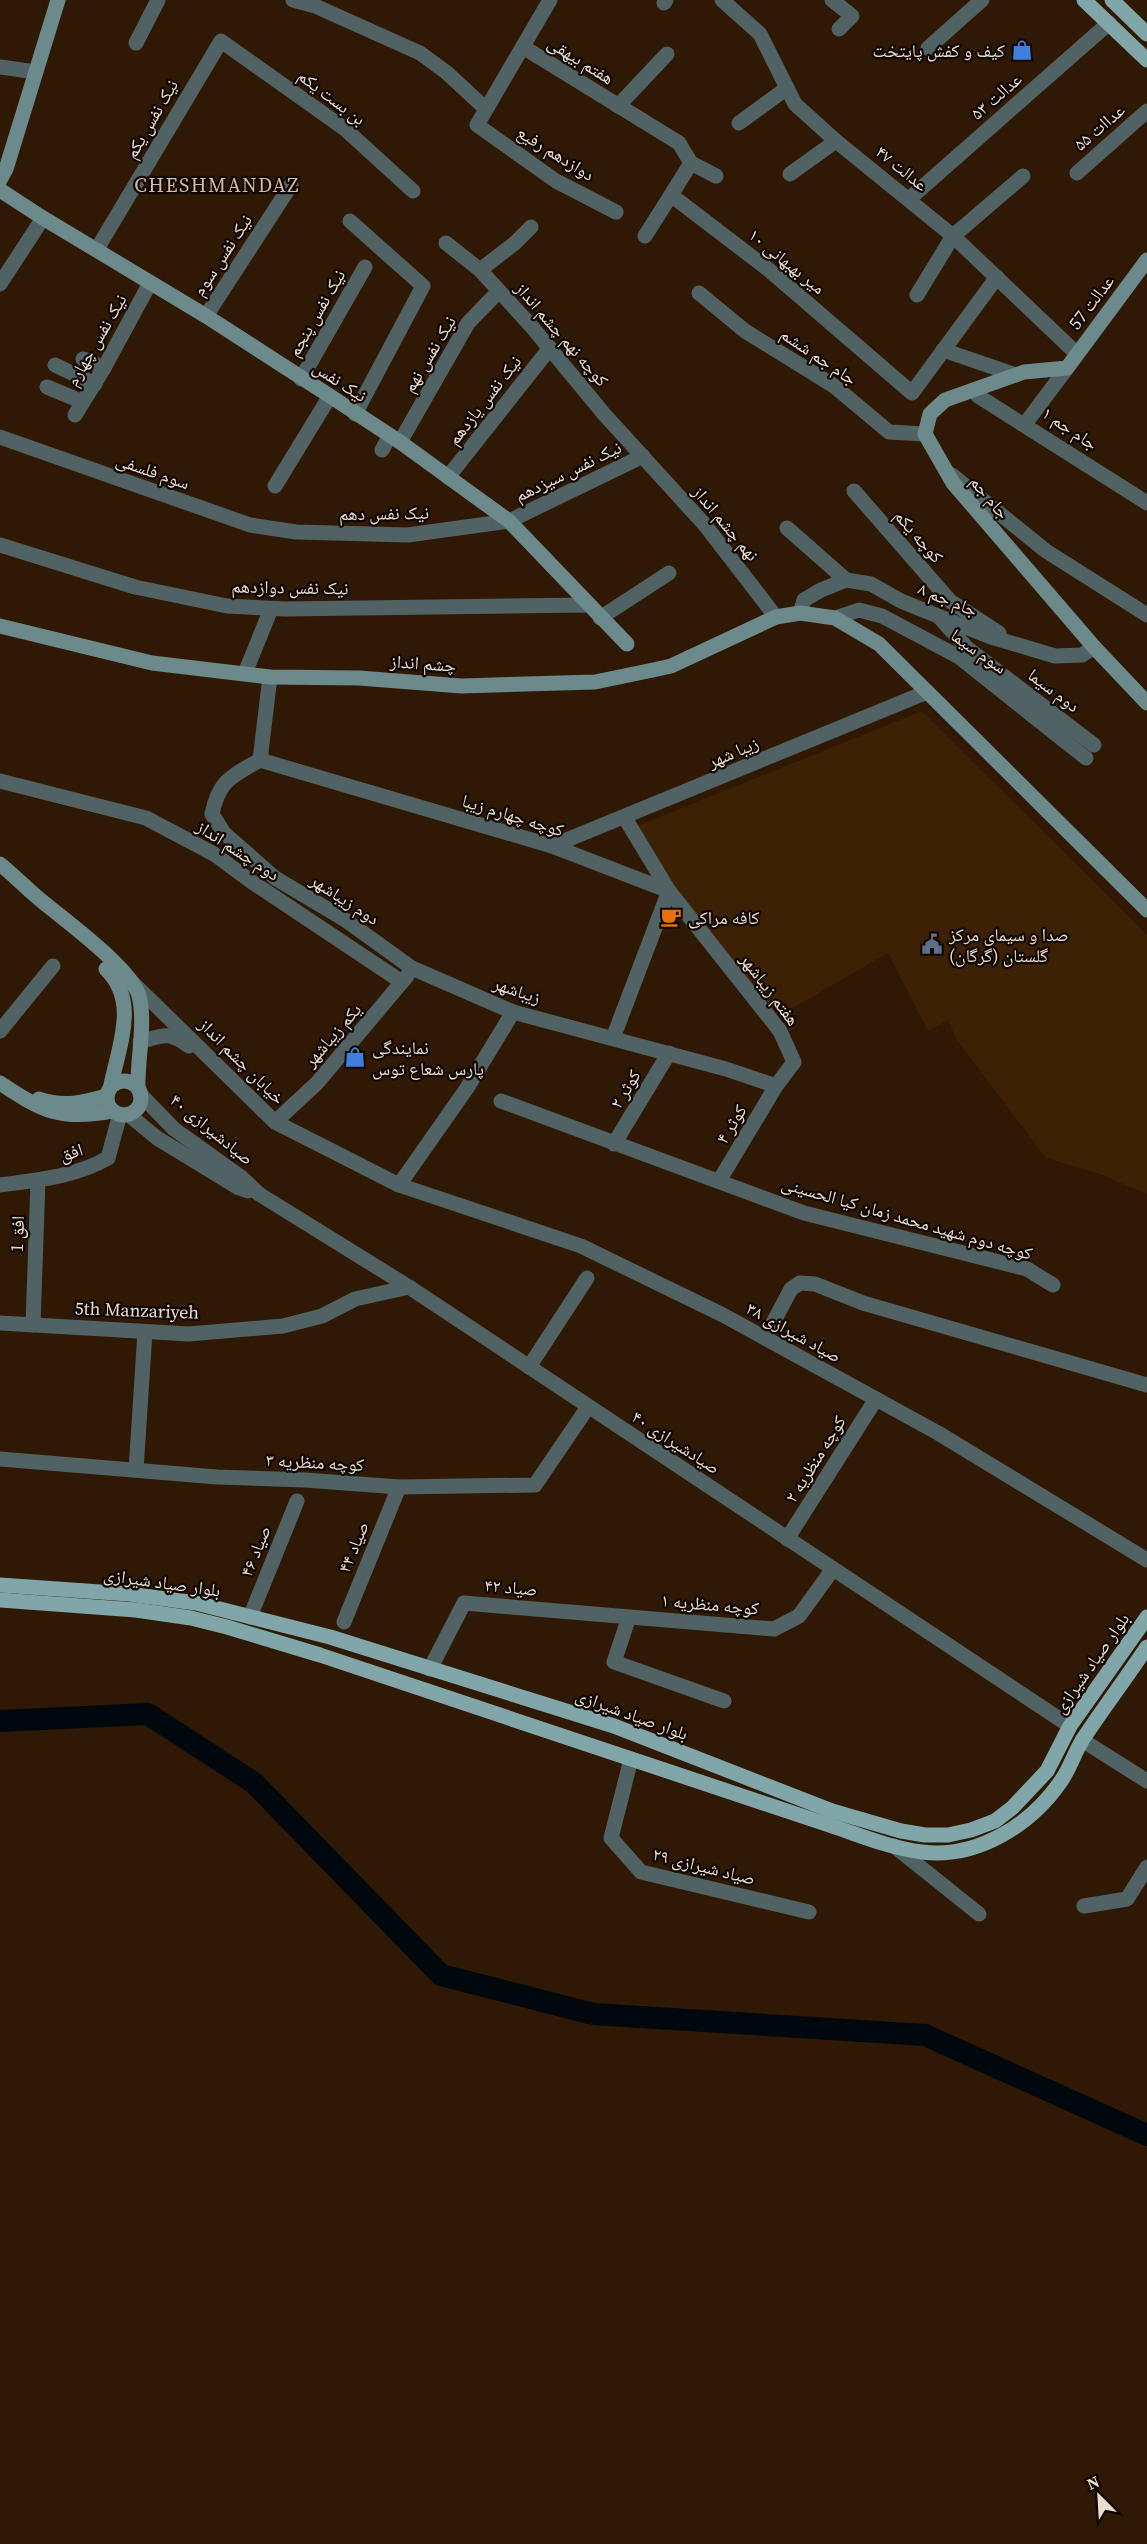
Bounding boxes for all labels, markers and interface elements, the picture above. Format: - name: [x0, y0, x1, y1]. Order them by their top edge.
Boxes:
- street label: هفتم بیهقی: [543, 30, 619, 90]
- place label: کیف و کفش پایتخت: [873, 38, 1006, 63]
- shop icon: کیف و کفش پایتخت: [1010, 38, 1034, 62]
- street label: بن بست یکم: [293, 63, 371, 131]
- street label: عدالت ۵۳: [965, 67, 1027, 125]
- street label: نیک نفس یکم: [118, 75, 184, 163]
- street label: عداات ۵۵: [1068, 98, 1130, 156]
- street label: دوازدهم رفیع: [512, 119, 600, 187]
- street label: عدالت ۴۷: [871, 139, 933, 197]
- district label: CHESHMANDAZ: [134, 171, 300, 199]
- street label: نیک نفس سوم: [186, 209, 258, 301]
- street label: ۱۰ میر بهبهانی: [743, 222, 831, 300]
- street label: نیک نفس پنجم: [281, 265, 351, 361]
- street label: عدالت 57: [1062, 269, 1120, 335]
- street label: کوچه نهم چشم انداز: [509, 276, 615, 392]
- street label: نیک نفس چهارم: [60, 289, 133, 391]
- street label: نیک نفس نهم: [396, 311, 462, 397]
- street label: جام جم ششم: [776, 321, 862, 391]
- street label: نیک نفس یازدهم: [441, 350, 527, 450]
- street label: نیک نفس: [308, 354, 372, 408]
- street label: ۱ جام جم: [1037, 400, 1103, 456]
- street label: نیک نفس سیزدهم: [511, 434, 626, 508]
- street label: سوم فلسفی: [113, 447, 193, 495]
- street label: جام جم: [964, 470, 1016, 524]
- street label: نهم چشم انداز: [686, 479, 765, 566]
- street label: نیک نفس دهم: [339, 500, 429, 526]
- street label: کوچه یکم: [889, 504, 950, 569]
- street label: نیک نفس دوازدهم: [231, 573, 349, 601]
- street label: ۸ جام جم: [914, 576, 982, 622]
- street label: سوم سیما: [946, 623, 1012, 679]
- street label: چشم انداز: [388, 648, 457, 678]
- street label: دوم سیما: [1023, 662, 1085, 718]
- street label: زیبا شهر: [703, 730, 762, 774]
- street label: کوچه چهارم زیبا: [459, 788, 568, 843]
- street label: دوم چشم انداز: [191, 813, 285, 886]
- street label: دوم زیباشهر: [305, 867, 384, 931]
- cafe icon: کافه مراکی: [659, 905, 683, 929]
- place label: کافه مراکی: [688, 905, 760, 930]
- place label: صدا و سیمای مرکز گلستان (گرگان): [948, 922, 1069, 968]
- public building icon: صدا و سیمای مرکز گلستان (گرگان): [920, 932, 944, 956]
- street label: هفتم زیباشهر: [734, 947, 806, 1031]
- street label: زیباشهر: [489, 970, 544, 1010]
- street label: یکم زیباشهر: [297, 998, 367, 1073]
- street label: خیابان چشم انداز: [193, 1012, 291, 1110]
- place label: نمایندگی پارس شعاع توس: [372, 1035, 484, 1081]
- shop icon: نمایندگی پارس شعاع توس: [343, 1045, 367, 1069]
- street label: کوثر ۲: [604, 1064, 647, 1113]
- street label: ۴۰ صیادشیرازی: [165, 1088, 259, 1170]
- street label: کوثر ۴: [710, 1099, 753, 1148]
- street label: افق: [56, 1137, 86, 1167]
- street label: کوچه دوم شهید محمد زمان کیا الحسینی: [779, 1170, 1036, 1266]
- street label: افق 1: [4, 1215, 30, 1253]
- street label: 5th Manzariyeh: [74, 1295, 200, 1325]
- street label: صیاد شیرازی ۳۸: [742, 1296, 846, 1368]
- street label: ۴۰ صیادشیرازی: [627, 1404, 725, 1480]
- street label: کوچه منظریه ۲: [778, 1410, 852, 1507]
- street label: کوچه منظریه ۳: [265, 1447, 365, 1477]
- street label: صیاد ۴۴: [331, 1518, 375, 1576]
- street label: صیاد ۴۶: [233, 1522, 277, 1580]
- street label: بلوار صیاد شیرازی: [102, 1561, 222, 1603]
- street label: صیاد ۴۲: [484, 1572, 538, 1602]
- street label: کوچه منظریه ۱: [660, 1587, 761, 1621]
- street label: بلوار صیاد شیرازی: [1047, 1607, 1135, 1718]
- street label: بلوار صیاد شیرازی: [572, 1682, 692, 1746]
- street label: ۲۹ صیاد شیرازی: [650, 1841, 758, 1891]
- north arrow: [1069, 2466, 1129, 2526]
- text: N: [1083, 2470, 1103, 2495]

